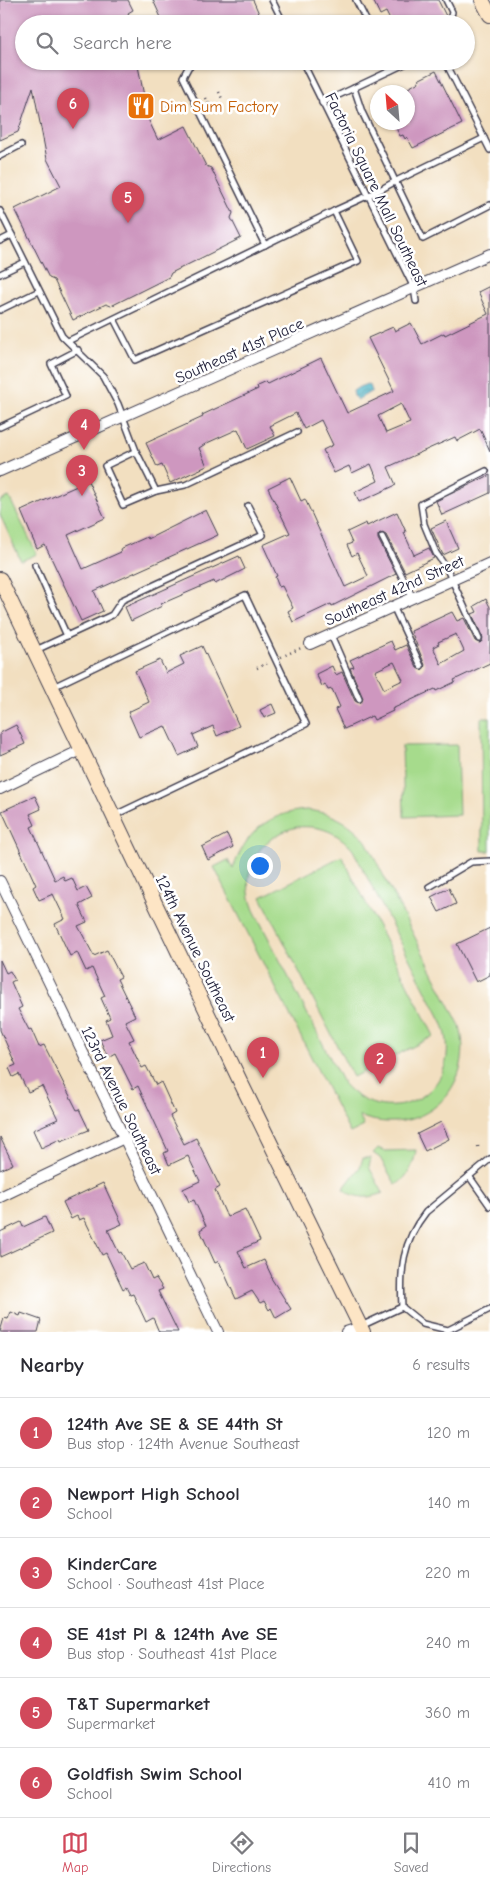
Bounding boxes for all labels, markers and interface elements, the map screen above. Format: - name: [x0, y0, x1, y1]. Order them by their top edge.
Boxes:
- search box: [15, 15, 475, 70]
- icon: search: [33, 29, 61, 57]
- text: Search here: [73, 32, 172, 54]
- north arrow: [370, 85, 415, 130]
- pin: 6: [57, 88, 89, 129]
- street label: Factoria Square Mall Southeast: [321, 90, 431, 290]
- restaurant icon: Dim Sum Factory: [126, 91, 156, 121]
- place label: Dim Sum Factory: [160, 98, 279, 116]
- pin: 5: [112, 182, 144, 223]
- street label: Southeast 41st Place: [172, 315, 306, 387]
- pin: 4: [68, 409, 100, 450]
- pin: 3: [66, 455, 98, 496]
- street label: Southeast 42nd Street: [322, 552, 467, 630]
- your location: [247, 853, 273, 879]
- street label: 124th Avenue Southeast: [152, 872, 239, 1025]
- street label: 123rd Avenue Southeast: [77, 1023, 165, 1178]
- pin: 1: [247, 1037, 279, 1078]
- pin: 2: [364, 1043, 396, 1084]
- text: Nearby: [20, 1353, 84, 1377]
- text: 6 results: [412, 1356, 470, 1374]
- text: 124th Ave SE & SE 44th St: [67, 1413, 283, 1435]
- text: 1: [33, 1424, 39, 1442]
- text: 120 m: [427, 1424, 470, 1442]
- text: Bus stop · 124th Avenue Southeast: [67, 1435, 299, 1453]
- text: Newport High School: [67, 1483, 240, 1505]
- text: 2: [32, 1494, 40, 1512]
- text: 140 m: [428, 1494, 470, 1512]
- text: School: [67, 1505, 113, 1523]
- text: KinderCare: [67, 1553, 157, 1575]
- text: 3: [32, 1564, 40, 1582]
- text: 220 m: [425, 1564, 470, 1582]
- text: School · Southeast 41st Place: [67, 1575, 265, 1593]
- text: SE 41st Pl & 124th Ave SE: [67, 1623, 278, 1645]
- text: 4: [32, 1634, 40, 1652]
- text: 240 m: [426, 1634, 470, 1652]
- text: Bus stop · Southeast 41st Place: [67, 1645, 277, 1663]
- text: T&T Supermarket: [67, 1693, 210, 1715]
- text: 5: [32, 1704, 40, 1722]
- text: 360 m: [425, 1704, 470, 1722]
- text: Supermarket: [67, 1715, 155, 1733]
- text: Goldfish Swim School: [67, 1763, 242, 1785]
- text: 6: [32, 1774, 40, 1792]
- text: 410 m: [428, 1774, 470, 1792]
- text: School: [67, 1785, 113, 1803]
- tab: Map: [61, 1829, 89, 1876]
- tab: Directions: [212, 1829, 271, 1876]
- tab: Saved: [394, 1829, 429, 1876]

